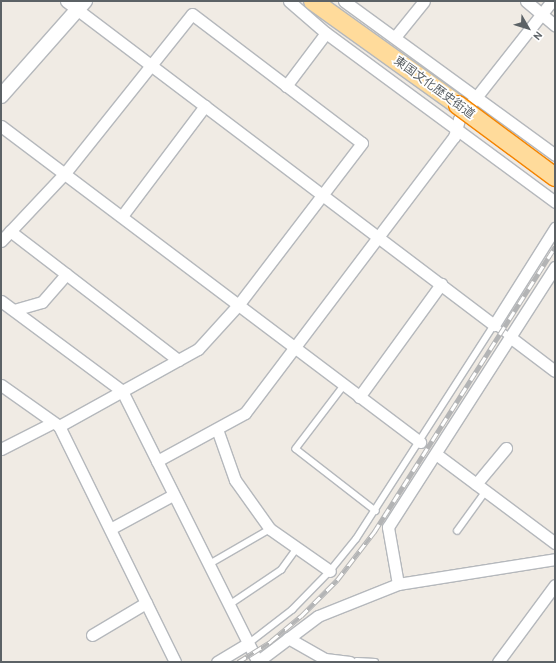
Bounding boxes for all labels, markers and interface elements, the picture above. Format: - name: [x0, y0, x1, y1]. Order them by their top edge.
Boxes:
- north arrow: [508, 8, 548, 48]
- text: N: [530, 29, 545, 43]
- street label: 東国文化歴史街道: [391, 54, 477, 122]

